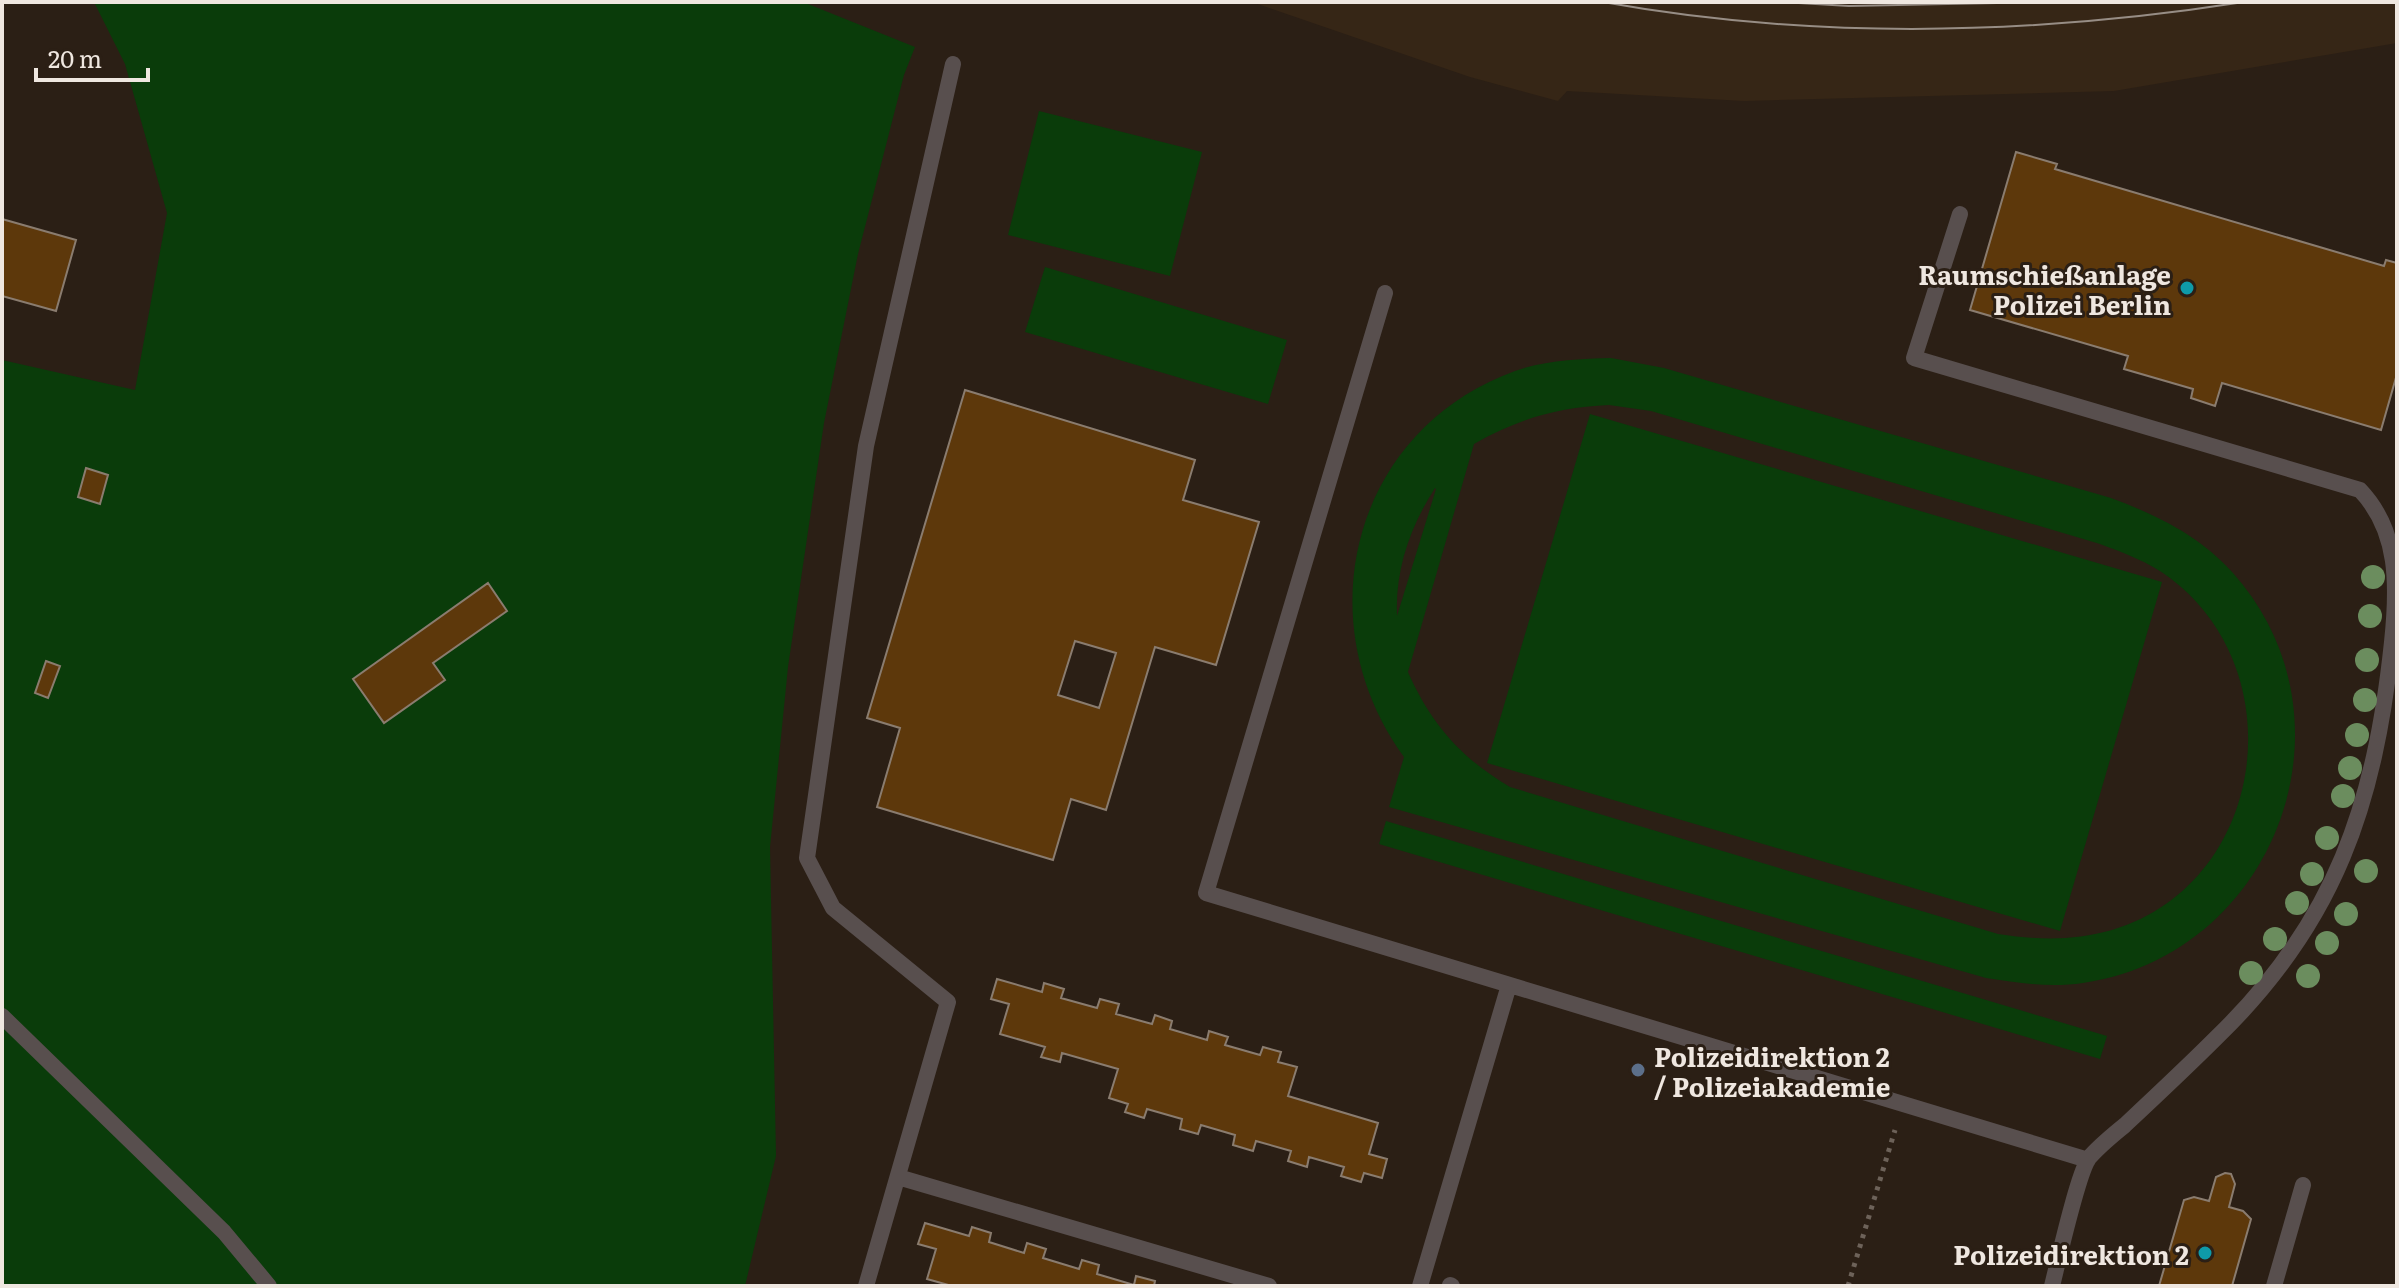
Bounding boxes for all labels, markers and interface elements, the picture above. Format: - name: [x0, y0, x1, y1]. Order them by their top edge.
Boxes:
- scale bar: [36, 32, 148, 82]
- text: 20 m: [48, 40, 102, 75]
- place label: Raumschießanlage Polizei Berlin: [1918, 254, 2171, 323]
- marker: Raumschießanlage Polizei Berlin: [2178, 279, 2196, 297]
- place label: Polizeidirektion 2 / Polizeiakademie: [1654, 1036, 1890, 1105]
- marker: Polizeidirektion 2 / Polizeiakademie: [1629, 1061, 1647, 1079]
- place label: Polizeidirektion 2: [1953, 1234, 2189, 1273]
- marker: Polizeidirektion 2: [2196, 1244, 2214, 1262]

